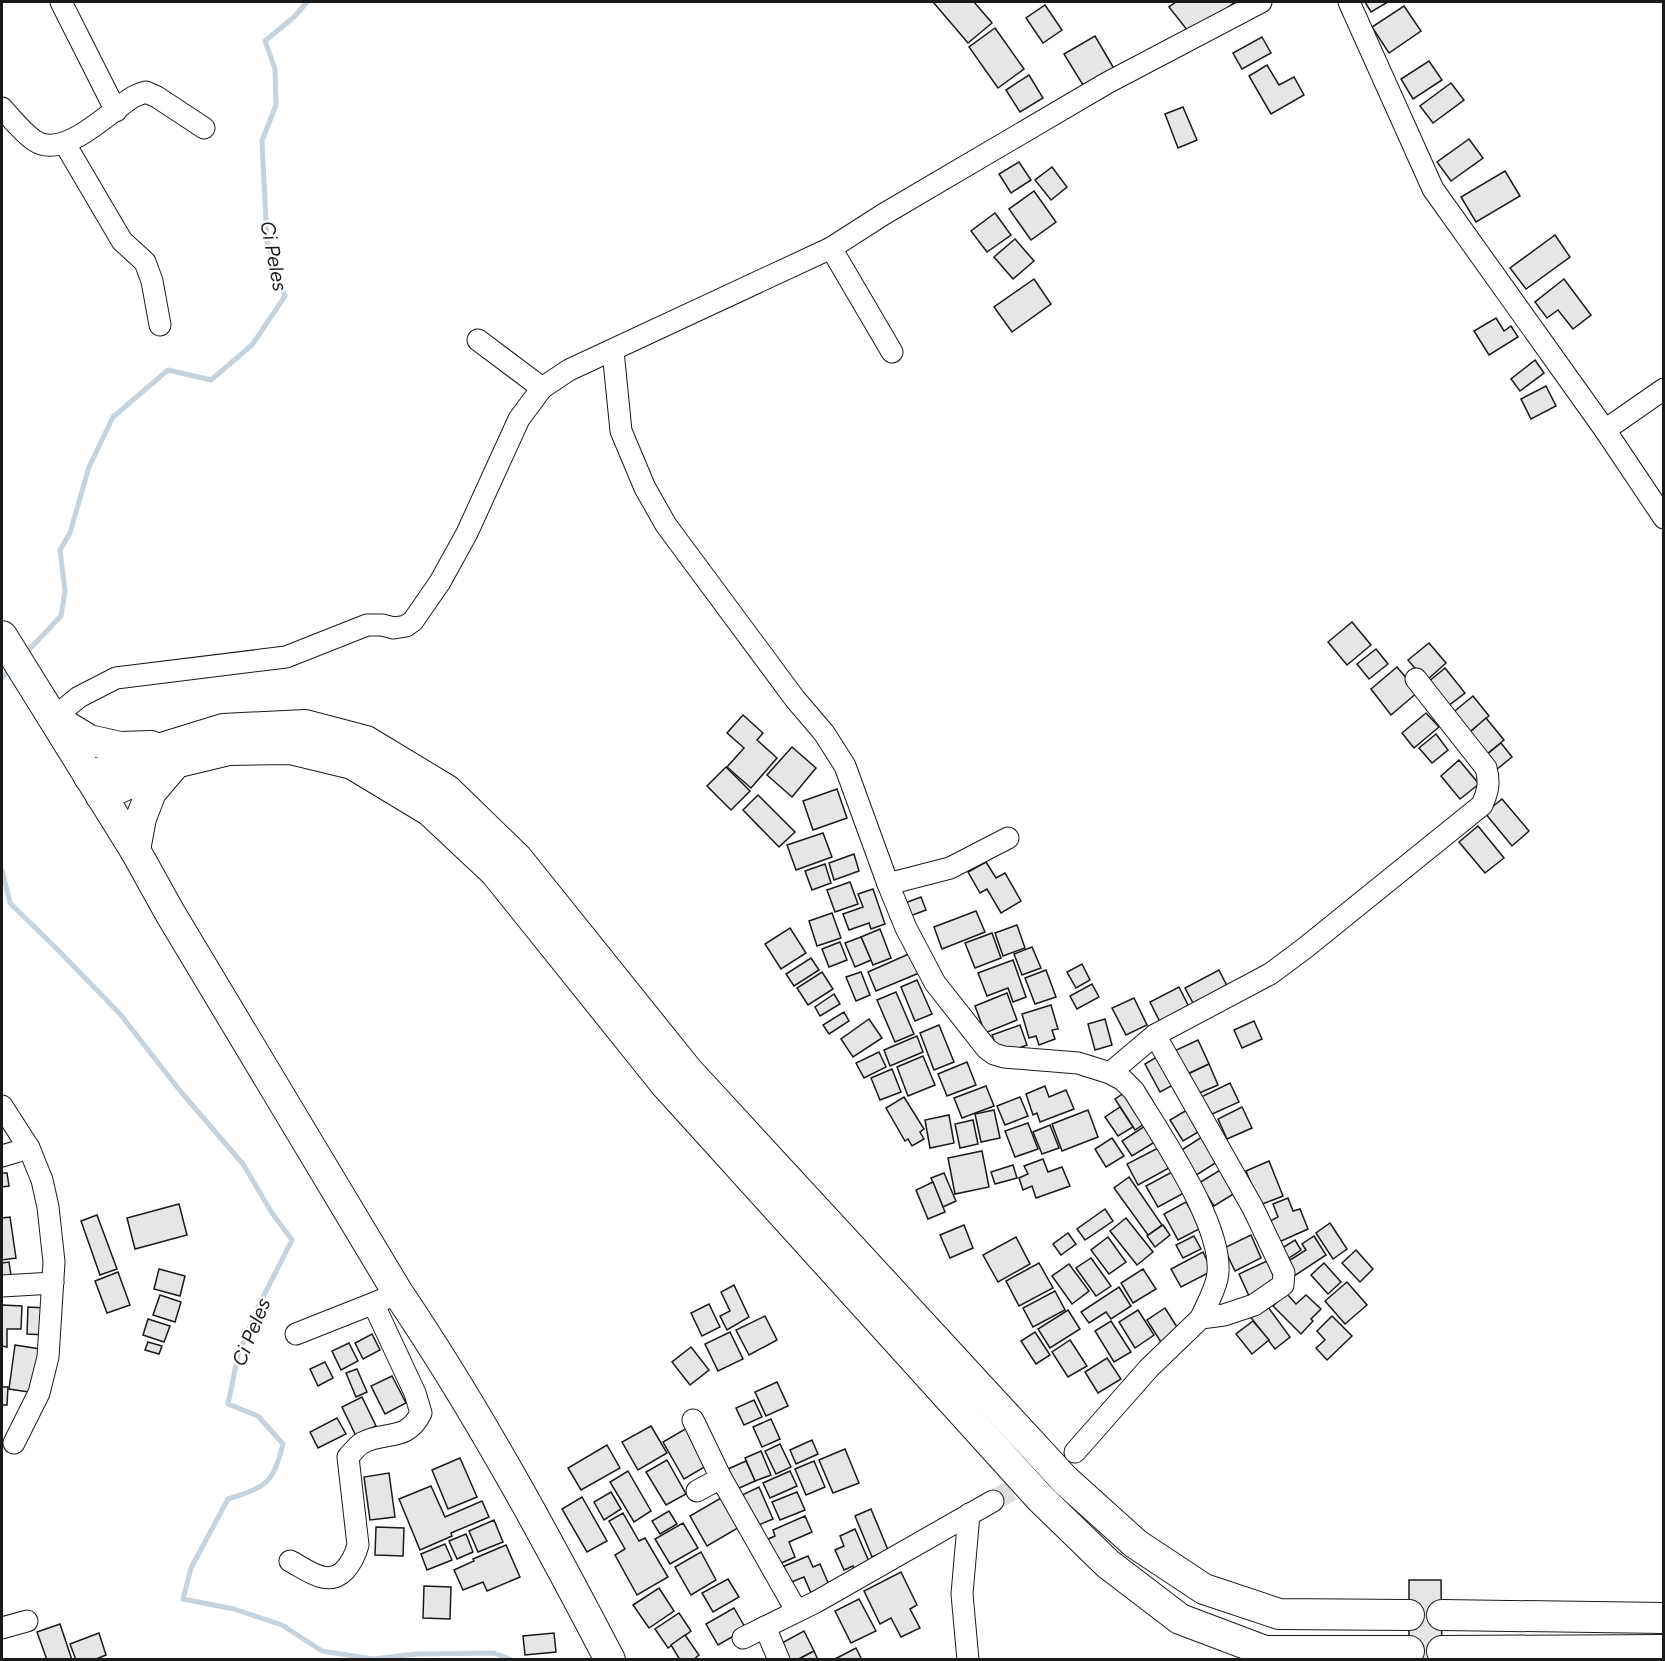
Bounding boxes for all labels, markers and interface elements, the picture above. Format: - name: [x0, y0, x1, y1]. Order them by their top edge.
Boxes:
- water label: Ci Peles: [255, 219, 293, 294]
- water label: Ci Peles: [227, 1294, 276, 1369]

